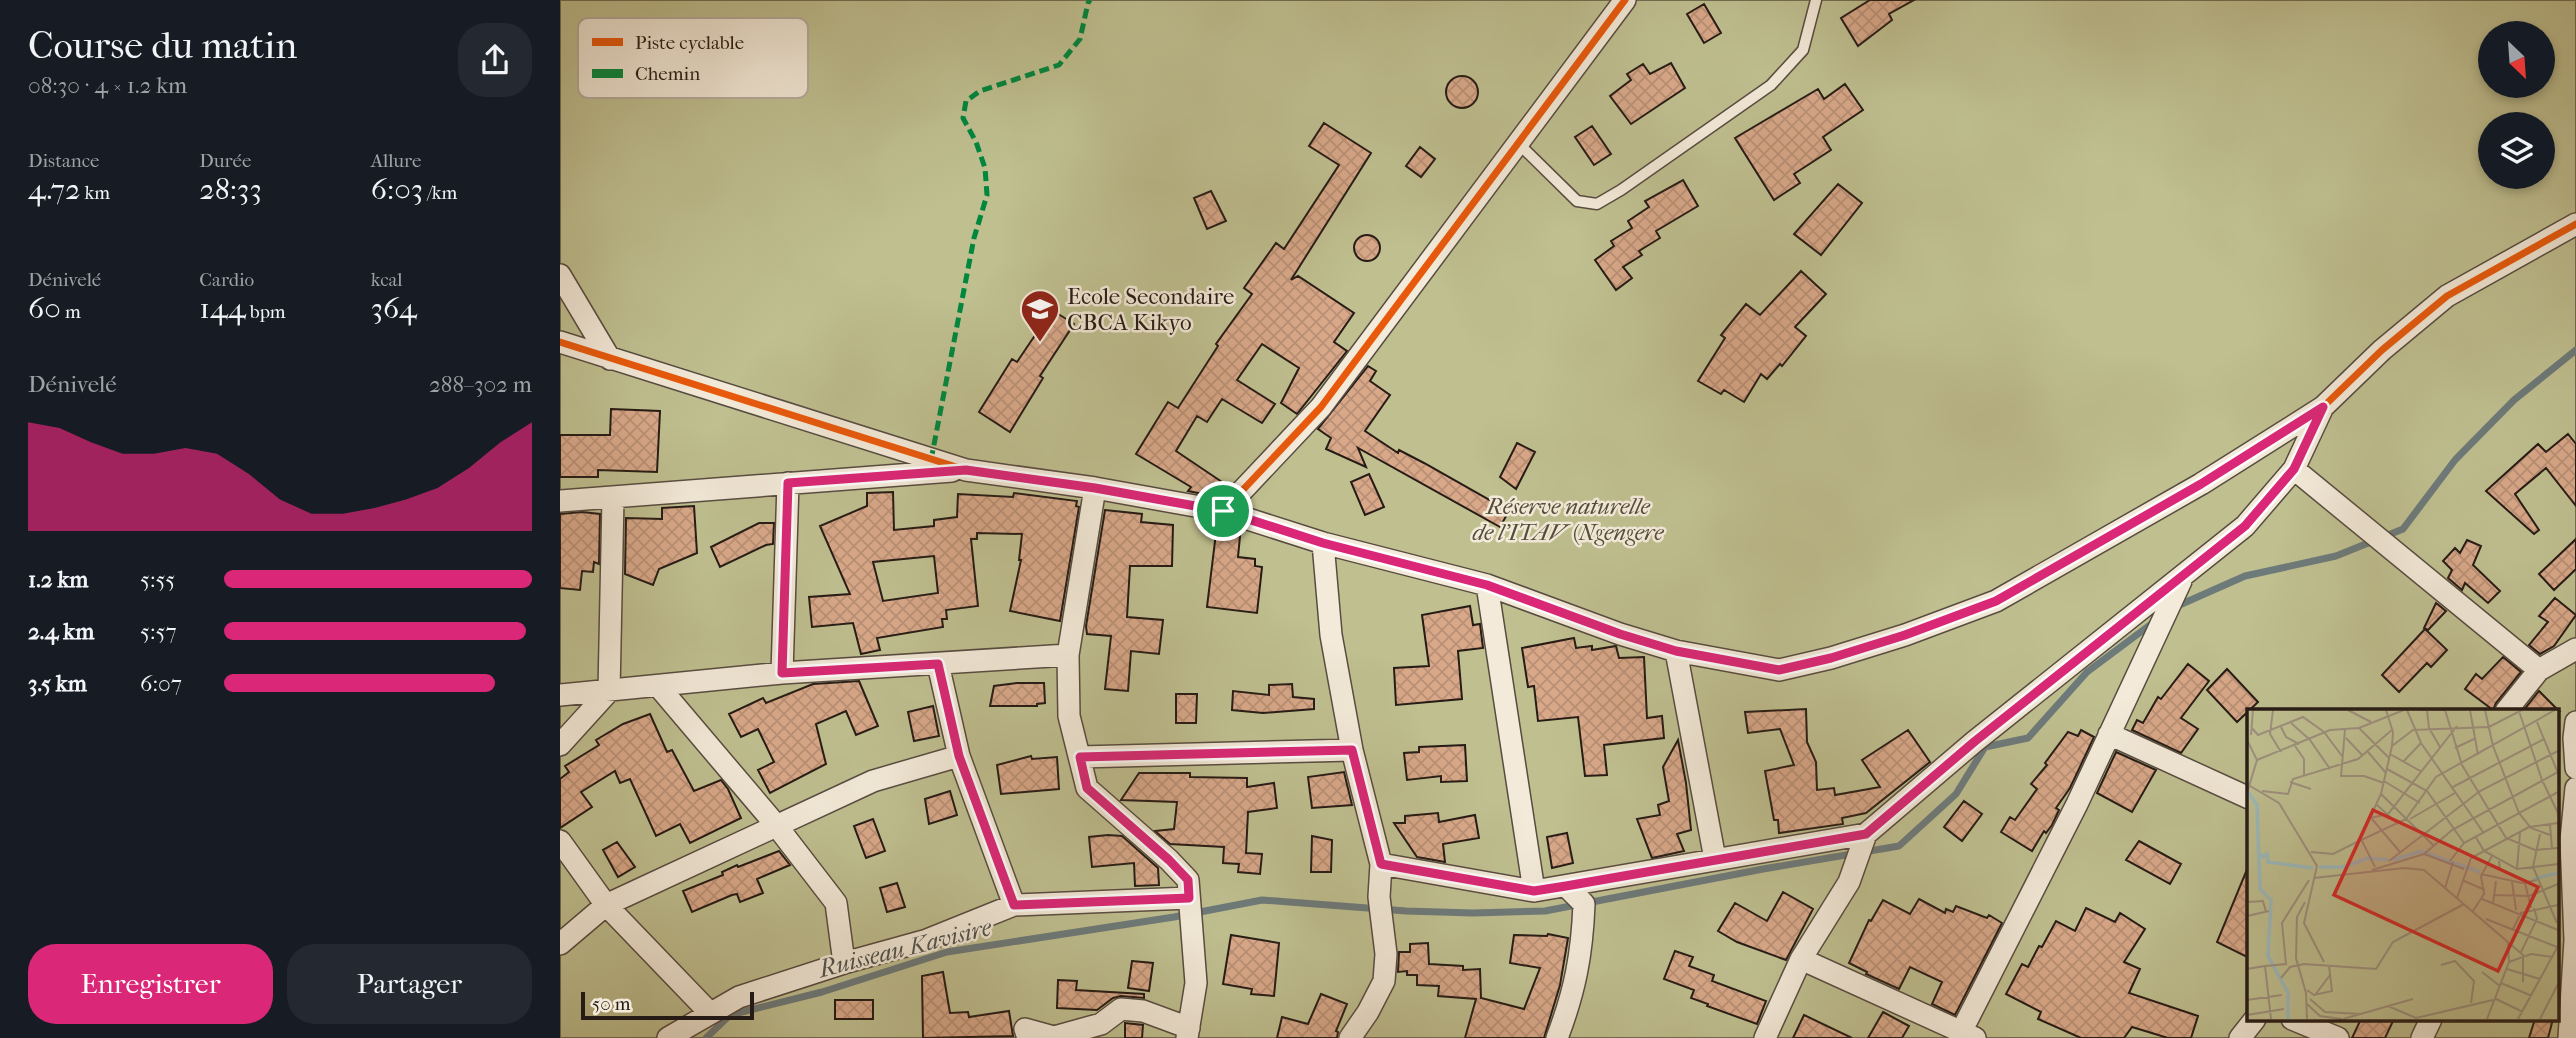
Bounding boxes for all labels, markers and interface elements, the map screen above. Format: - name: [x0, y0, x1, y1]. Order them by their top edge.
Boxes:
- legend: [578, 18, 808, 98]
- north arrow: [2478, 21, 2555, 98]
- map controls: [2478, 21, 2555, 189]
- text: Course du matin: [28, 23, 297, 68]
- button: share: [458, 23, 532, 97]
- text: Piste cyclable: [635, 32, 744, 54]
- text: Chemin: [635, 63, 700, 85]
- text: 08:30 · 4 × 1.2 km: [28, 72, 187, 99]
- button: layers: [2478, 112, 2555, 189]
- text: Distance: [28, 150, 99, 172]
- text: Durée: [199, 150, 251, 172]
- text: Allure: [371, 150, 422, 172]
- text: 4.72: [28, 172, 80, 207]
- text: 28:33: [199, 172, 262, 207]
- text: 6:03: [371, 172, 423, 207]
- text: km: [80, 182, 110, 204]
- text: /km: [423, 182, 457, 204]
- text: Dénivelé: [28, 269, 101, 291]
- text: Cardio: [199, 269, 254, 291]
- text: kcal: [371, 269, 403, 291]
- place label: Ecole Secondaire CBCA Kikyo: [1067, 283, 1234, 336]
- school or university icon: Ecole Secondaire CBCA Kikyo: [1019, 288, 1061, 343]
- text: 60: [28, 291, 61, 326]
- text: 144: [199, 291, 246, 326]
- text: 364: [371, 291, 417, 326]
- text: m: [61, 301, 81, 323]
- text: bpm: [246, 301, 286, 323]
- text: Dénivelé: [28, 371, 117, 398]
- text: 288–302 m: [429, 371, 532, 398]
- pin: [1193, 481, 1253, 541]
- icon: arrive: [1204, 492, 1242, 530]
- park label: Réserve naturelle de l'ITAV (Ngengere: [1472, 493, 1664, 546]
- text: 1.2 km: [28, 566, 88, 593]
- text: 5:55: [140, 566, 175, 593]
- text: 2.4 km: [28, 618, 94, 645]
- text: 5:57: [140, 618, 177, 645]
- text: 3.5 km: [28, 670, 87, 697]
- text: 6:07: [140, 670, 182, 697]
- inset map: [2247, 709, 2558, 1020]
- water label: Ruisseau Kavisire: [814, 913, 995, 983]
- button: Enregistrer: [28, 944, 273, 1024]
- button: Partager: [287, 944, 532, 1024]
- scale bar: [581, 989, 754, 1021]
- text: 50 m: [592, 993, 631, 1015]

